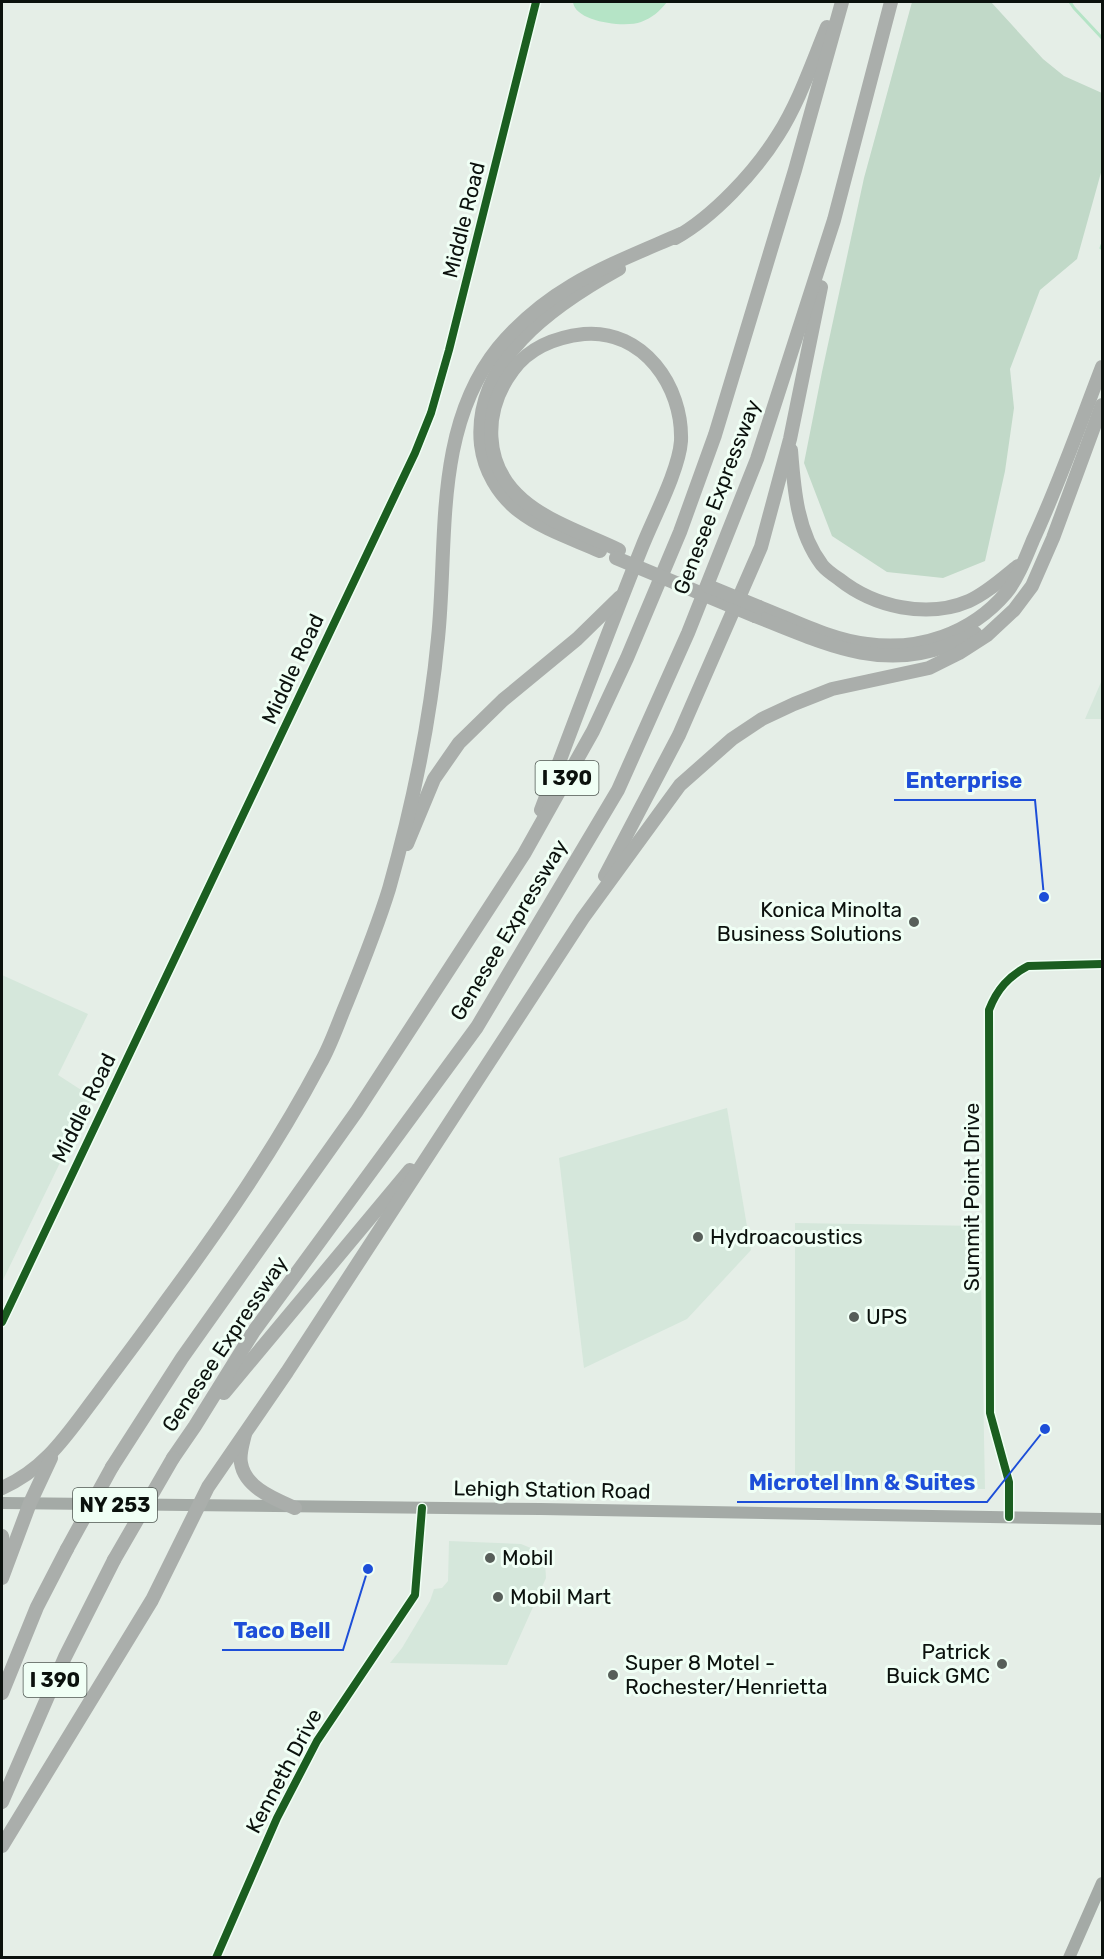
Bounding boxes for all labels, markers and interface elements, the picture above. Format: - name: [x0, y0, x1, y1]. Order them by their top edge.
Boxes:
- street label: Middle Road: [437, 159, 490, 280]
- street label: Genesee Expressway: [668, 396, 765, 598]
- street label: Middle Road: [256, 610, 329, 728]
- callout: Enterprise: [894, 760, 1035, 800]
- road number: I 390: [536, 761, 598, 795]
- text: Enterprise: [906, 767, 1022, 794]
- street label: Genesee Expressway: [445, 834, 573, 1025]
- place label: Konica Minolta Business Solutions: [717, 897, 902, 946]
- marker: Konica Minolta Business Solutions: [907, 915, 921, 929]
- street label: Middle Road: [46, 1049, 121, 1167]
- street label: Summit Point Drive: [959, 1103, 984, 1291]
- place label: Hydroacoustics: [710, 1224, 863, 1249]
- marker: Hydroacoustics: [691, 1230, 705, 1244]
- street label: Genesee Expressway: [156, 1251, 293, 1436]
- place label: UPS: [866, 1304, 907, 1329]
- marker: UPS: [847, 1310, 861, 1324]
- callout: Microtel Inn & Suites: [737, 1462, 987, 1502]
- text: Microtel Inn & Suites: [749, 1469, 975, 1496]
- street label: Lehigh Station Road: [453, 1475, 651, 1504]
- road number: NY 253: [73, 1488, 157, 1522]
- place label: Mobil: [502, 1545, 553, 1570]
- marker: Mobil: [483, 1551, 497, 1565]
- place label: Mobil Mart: [510, 1584, 611, 1609]
- marker: Mobil Mart: [491, 1590, 505, 1604]
- callout: Taco Bell: [222, 1610, 343, 1650]
- text: Taco Bell: [233, 1617, 331, 1644]
- place label: Patrick Buick GMC: [886, 1639, 990, 1688]
- place label: Super 8 Motel - Rochester/Henrietta: [625, 1650, 828, 1699]
- marker: Patrick Buick GMC: [995, 1657, 1009, 1671]
- road number: I 390: [23, 1663, 86, 1697]
- marker: Super 8 Motel - Rochester/Henrietta: [606, 1668, 620, 1682]
- street label: Kenneth Drive: [240, 1704, 327, 1837]

